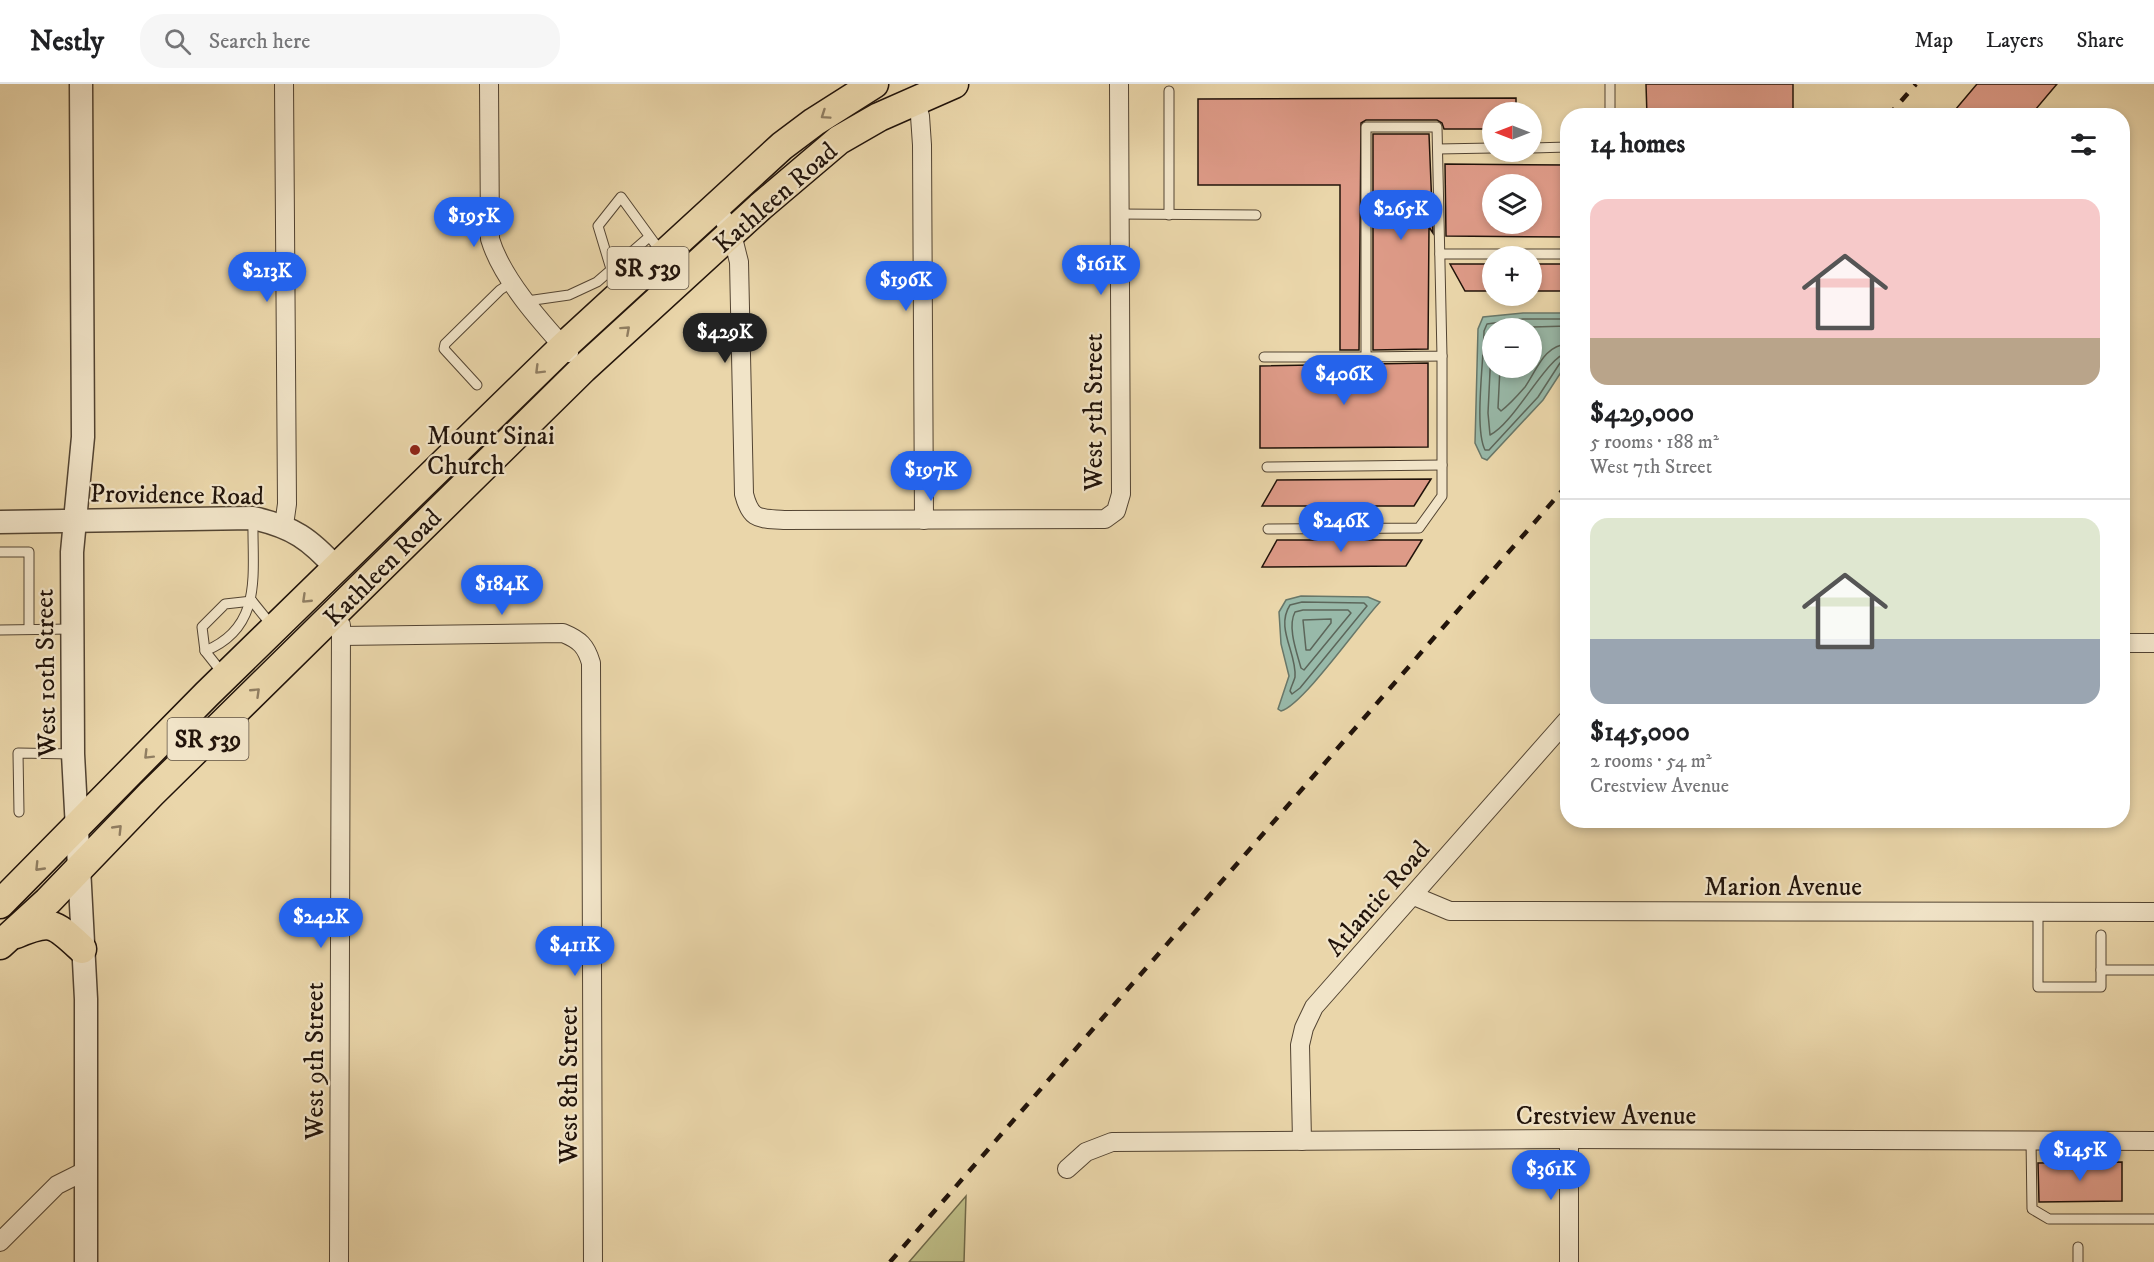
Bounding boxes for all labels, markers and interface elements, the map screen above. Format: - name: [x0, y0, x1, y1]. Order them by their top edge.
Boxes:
- search box: [140, 14, 560, 68]
- text: Nestly: [30, 24, 104, 59]
- icon: search: [161, 25, 194, 58]
- text: Search here: [209, 28, 310, 55]
- text: Map: [1914, 28, 1953, 54]
- text: Layers: [1986, 28, 2044, 54]
- text: Share: [2077, 28, 2124, 54]
- north arrow: [1482, 102, 1542, 162]
- map controls: [1482, 102, 1542, 378]
- one-way arrow: [820, 107, 831, 118]
- text: 14 homes: [1590, 128, 1685, 161]
- icon: filters: [2067, 128, 2100, 161]
- street label: Kathleen Road: [707, 135, 845, 261]
- button: layers: [1482, 174, 1542, 234]
- pin: $265K: [1359, 190, 1443, 241]
- pin: $195K: [432, 197, 516, 248]
- text: $265K: [1373, 197, 1429, 222]
- text: $195K: [448, 204, 500, 229]
- icon: home: [1791, 238, 1899, 346]
- pin: $161K: [1059, 245, 1143, 296]
- button: +: [1482, 246, 1542, 306]
- road number: SR 539: [608, 247, 688, 289]
- pin: $213K: [225, 252, 309, 303]
- text: $161K: [1076, 252, 1126, 277]
- text: $213K: [242, 259, 292, 284]
- pin: $196K: [864, 261, 948, 312]
- text: $196K: [880, 268, 932, 293]
- pin: $429K: [683, 313, 767, 364]
- button: −: [1482, 318, 1542, 378]
- text: $429K: [697, 320, 753, 345]
- one-way arrow: [620, 326, 630, 337]
- street label: West 5th Street: [1078, 333, 1111, 492]
- pin: $406K: [1302, 355, 1386, 406]
- text: $406K: [1315, 362, 1373, 387]
- one-way arrow: [535, 363, 546, 374]
- text: $429,000: [1590, 397, 1694, 430]
- place label: Mount Sinai Church: [427, 420, 555, 483]
- text: 5 rooms · 188 m²: [1590, 430, 1719, 455]
- marker: Mount Sinai Church: [408, 443, 422, 457]
- pin: $197K: [889, 451, 973, 502]
- text: West 7th Street: [1590, 455, 1712, 480]
- text: $197K: [905, 458, 957, 483]
- street label: Providence Road: [90, 477, 264, 514]
- street label: Kathleen Road: [317, 502, 449, 634]
- pin: $246K: [1299, 502, 1383, 553]
- text: $246K: [1313, 509, 1369, 534]
- icon: home: [1791, 557, 1899, 665]
- pin: $184K: [460, 565, 544, 616]
- text: $184K: [475, 572, 529, 597]
- street label: West 10th Street: [29, 588, 64, 758]
- one-way arrow: [302, 592, 313, 603]
- one-way arrow: [249, 688, 260, 699]
- text: $145,000: [1590, 716, 1690, 749]
- road number: SR 539: [168, 718, 248, 760]
- one-way arrow: [144, 747, 155, 758]
- text: 2 rooms · 54 m²: [1590, 749, 1712, 774]
- text: Crestview Avenue: [1590, 774, 1729, 799]
- one-way arrow: [111, 825, 122, 836]
- street label: Atlantic Road: [1319, 834, 1437, 964]
- one-way arrow: [35, 859, 46, 870]
- street label: Marion Avenue: [1704, 871, 1862, 904]
- pin: $242K: [279, 898, 363, 949]
- text: $242K: [293, 905, 349, 930]
- pin: $411K: [533, 926, 617, 977]
- text: $411K: [549, 933, 601, 958]
- street label: West 9th Street: [299, 982, 332, 1141]
- street label: West 8th Street: [553, 1006, 586, 1165]
- street label: Crestview Avenue: [1516, 1100, 1696, 1133]
- pin: $145K: [2038, 1131, 2122, 1182]
- text: $145K: [2053, 1138, 2107, 1163]
- pin: $361K: [1509, 1150, 1593, 1201]
- text: $361K: [1526, 1157, 1576, 1182]

